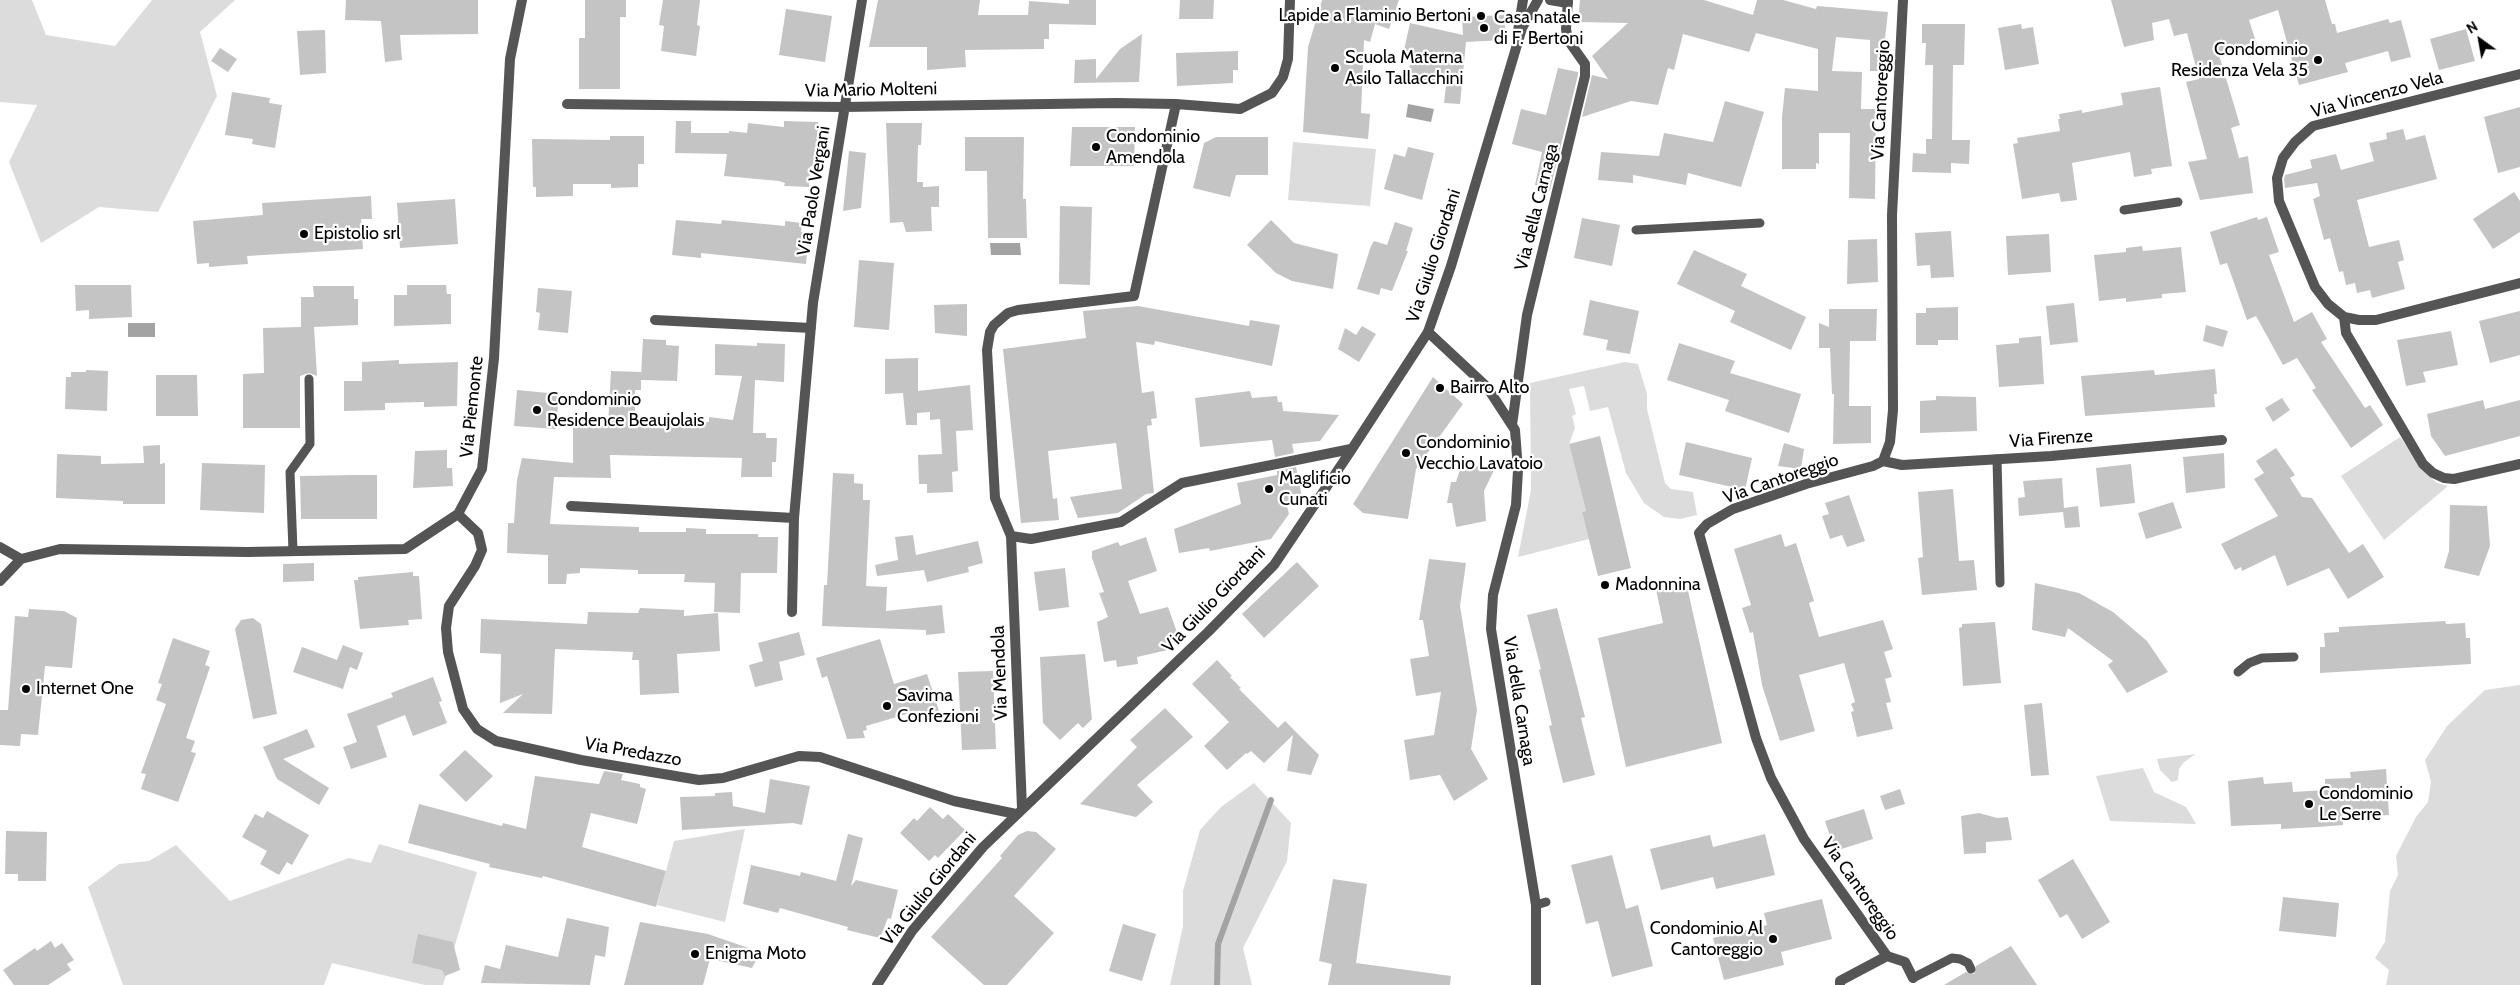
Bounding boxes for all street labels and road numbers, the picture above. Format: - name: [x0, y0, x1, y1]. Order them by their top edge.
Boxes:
- street label: Via Cantoreggio: [1867, 39, 1895, 161]
- street label: Via Vincenzo Vela: [2309, 67, 2445, 123]
- street label: Via Mario Molteni: [805, 78, 937, 102]
- street label: Via Paolo Vergani: [793, 125, 835, 257]
- street label: Via della Carnaga: [1511, 141, 1563, 273]
- street label: Via Giulio Giordani: [1402, 186, 1466, 326]
- street label: Via Piemonte: [456, 355, 488, 459]
- street label: Via Firenze: [2009, 425, 2093, 453]
- street label: Via Cantoreggio: [1721, 449, 1841, 509]
- street label: Via Giulio Giordani: [1158, 542, 1270, 658]
- street label: Via Mendola: [988, 625, 1012, 721]
- street label: Via della Carnaga: [1498, 635, 1540, 767]
- street label: Via Predazzo: [583, 733, 683, 771]
- street label: Via Giulio Giordani: [877, 828, 981, 950]
- street label: Via Cantoreggio: [1817, 833, 1903, 945]

